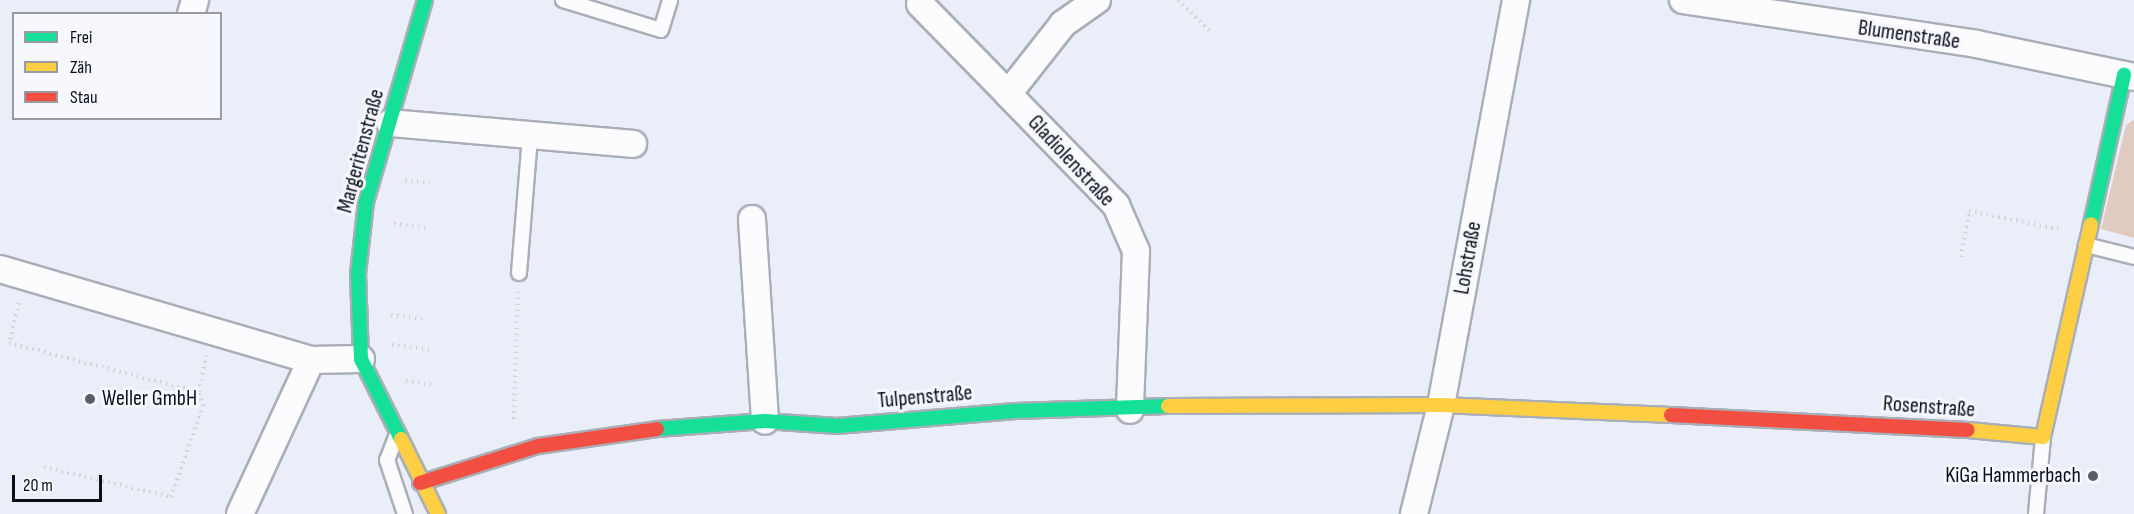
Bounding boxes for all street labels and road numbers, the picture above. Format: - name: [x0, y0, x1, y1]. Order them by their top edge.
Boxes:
- street label: Blumenstraße: [1856, 15, 1962, 55]
- street label: Margeritenstraße: [332, 86, 390, 216]
- street label: Gladiolenstraße: [1022, 110, 1120, 212]
- street label: Lohstraße: [1449, 219, 1487, 297]
- street label: Tulpenstraße: [876, 380, 974, 414]
- street label: Rosenstraße: [1882, 391, 1976, 423]

